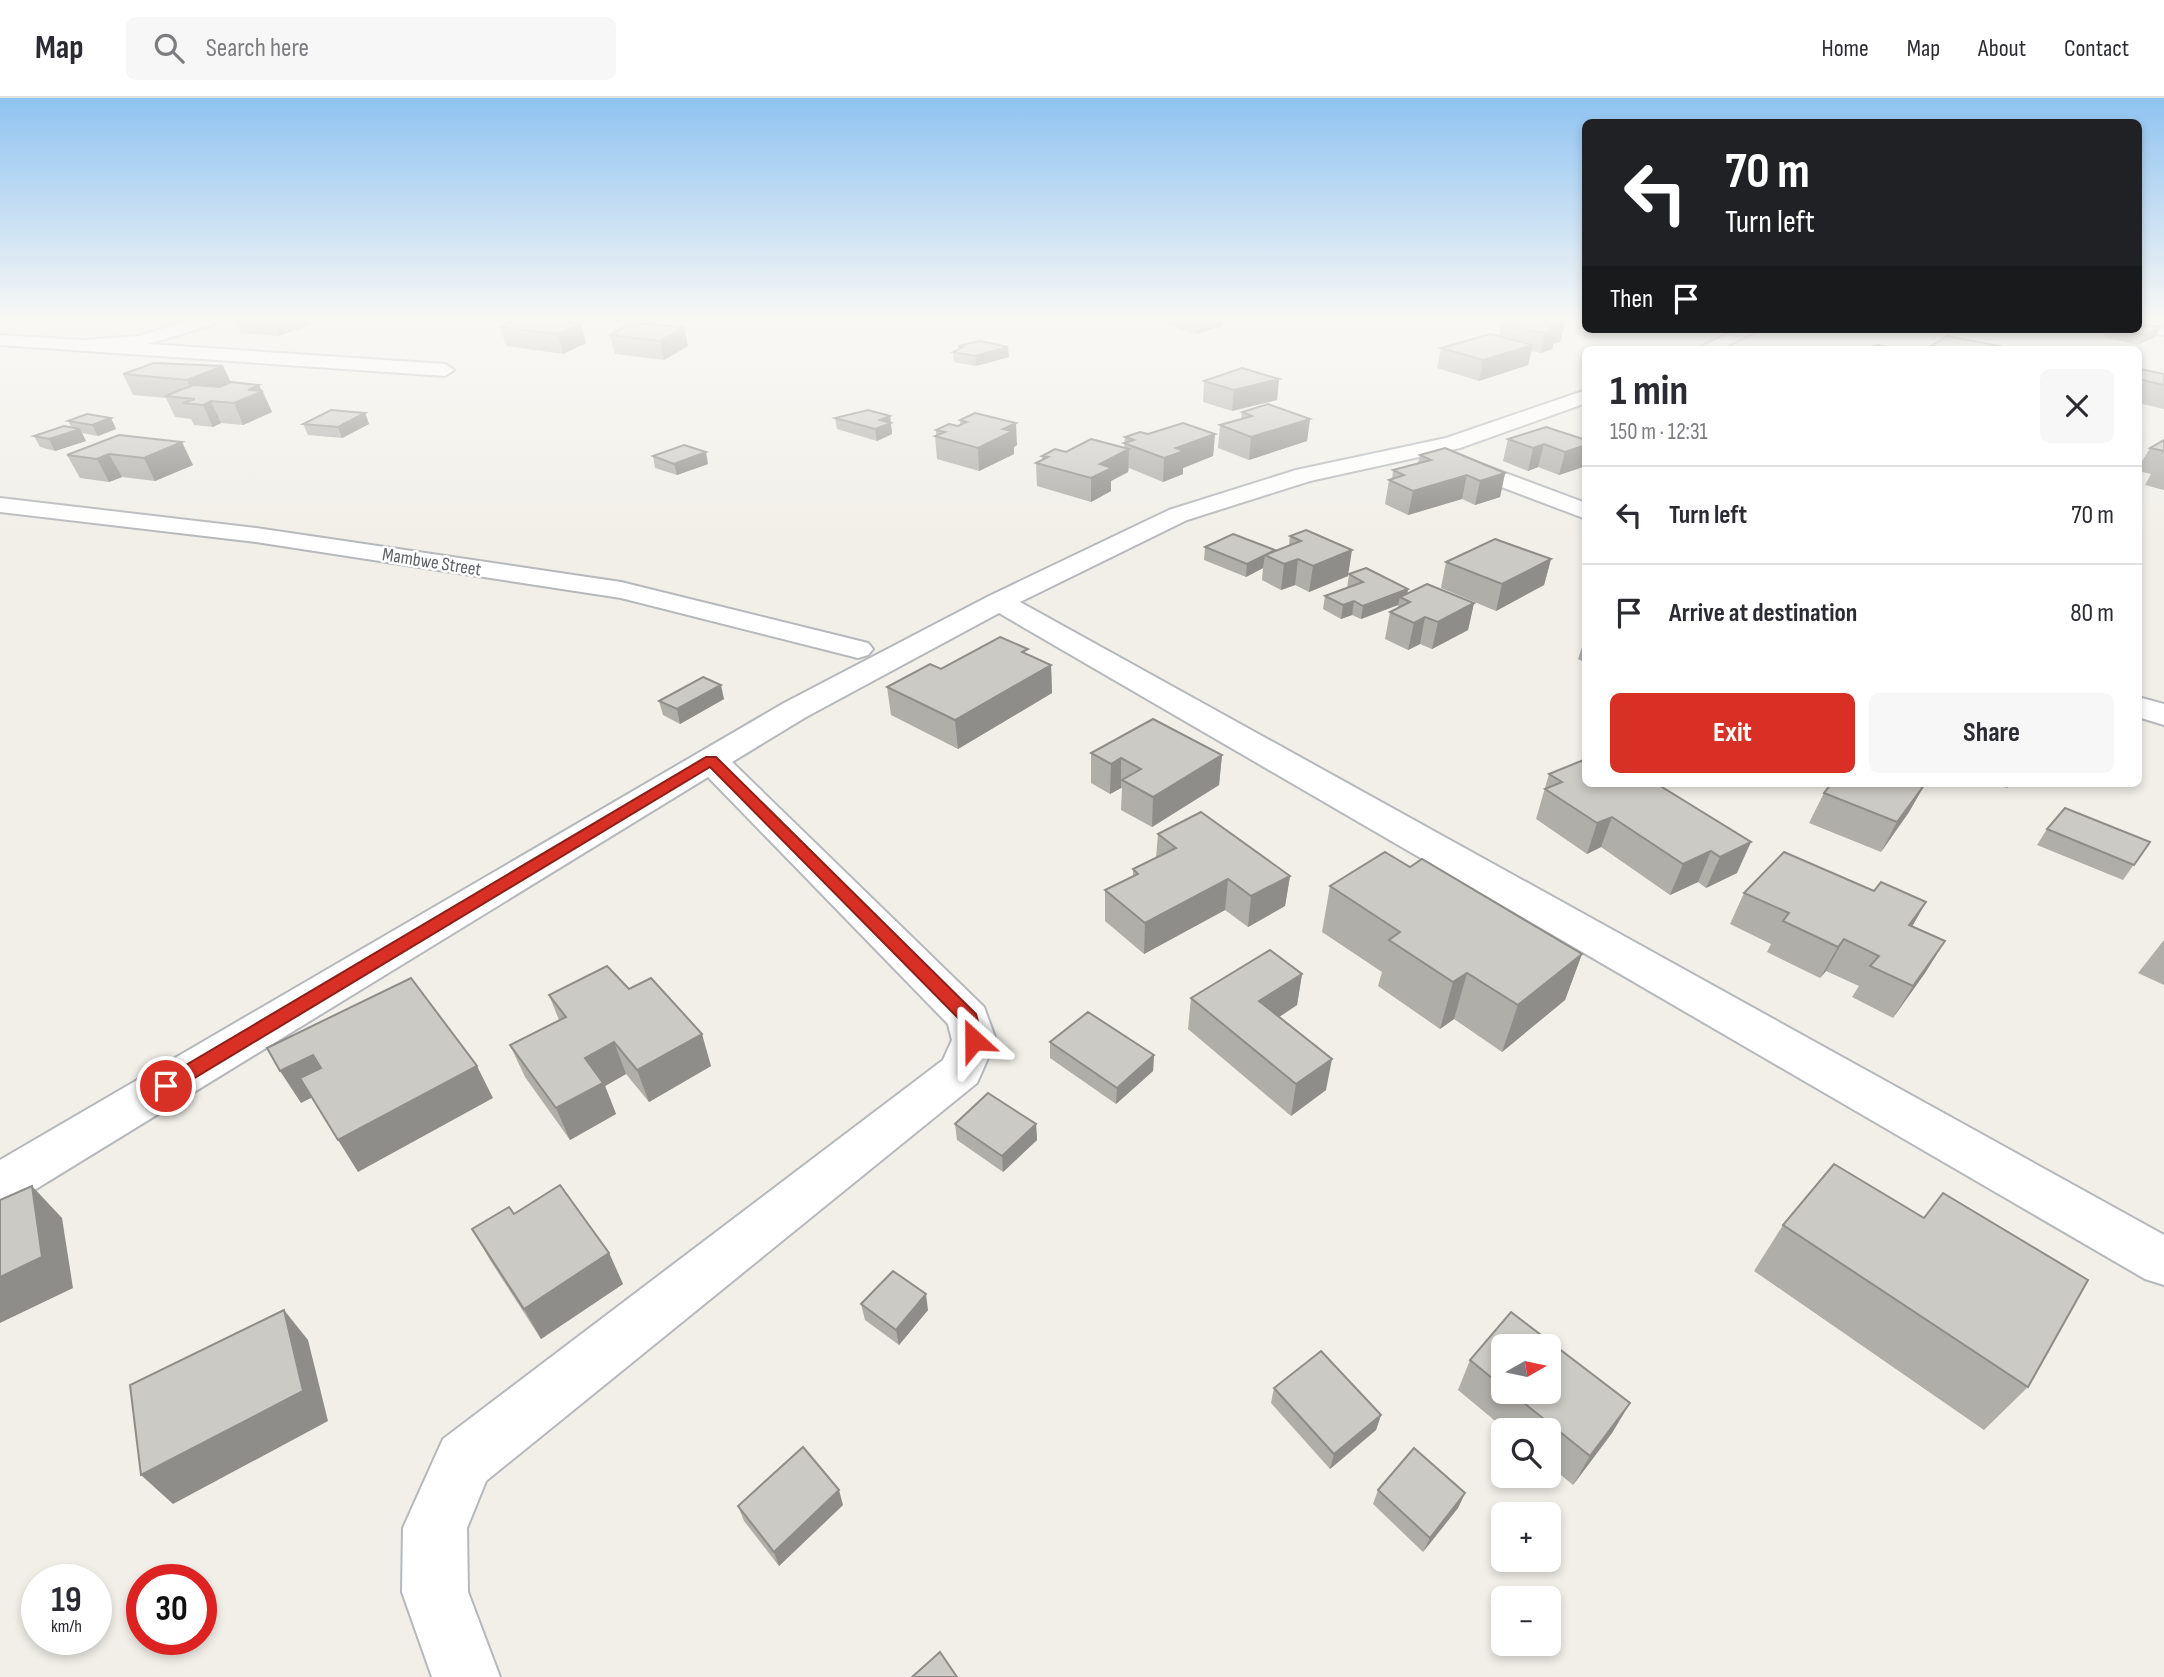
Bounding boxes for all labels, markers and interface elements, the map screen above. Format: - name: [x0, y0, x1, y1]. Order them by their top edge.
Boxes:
- search box: [126, 17, 616, 80]
- text: Map: [35, 28, 84, 68]
- icon: search: [150, 29, 188, 67]
- text: Search here: [206, 33, 309, 64]
- text: Home: [1821, 34, 1869, 63]
- text: Map: [1907, 34, 1940, 63]
- text: About: [1978, 34, 2026, 63]
- text: Contact: [2064, 34, 2129, 63]
- text: 70 m: [1725, 143, 1810, 202]
- icon: left: [1610, 147, 1701, 238]
- text: Turn left: [1725, 203, 1815, 242]
- icon: arrive: [1667, 280, 1705, 318]
- text: Then: [1610, 284, 1653, 315]
- text: 1 min: [1610, 366, 1688, 417]
- button: close: [2040, 369, 2114, 443]
- text: 150 m · 12:31: [1610, 418, 1708, 446]
- icon: left: [1610, 496, 1648, 534]
- text: Turn left: [1669, 500, 1747, 531]
- text: 70 m: [2071, 500, 2114, 531]
- street label: Mambwe Street: [381, 543, 483, 582]
- icon: arrive: [1610, 594, 1648, 632]
- text: Arrive at destination: [1669, 598, 1857, 629]
- text: 80 m: [2070, 598, 2114, 629]
- button: Exit: [1610, 693, 1855, 773]
- button: Share: [1869, 693, 2114, 773]
- position arrow: [937, 1003, 1011, 1077]
- pin: [136, 1056, 196, 1116]
- icon: arrive: [147, 1067, 185, 1105]
- north arrow: [1491, 1334, 1561, 1404]
- map controls: [1491, 1334, 1561, 1656]
- button: search: [1491, 1418, 1561, 1488]
- button: +: [1491, 1502, 1561, 1572]
- speed limit sign: 30: [126, 1564, 217, 1655]
- text: 19: [51, 1579, 82, 1622]
- button: −: [1491, 1586, 1561, 1656]
- text: km/h: [51, 1616, 82, 1637]

